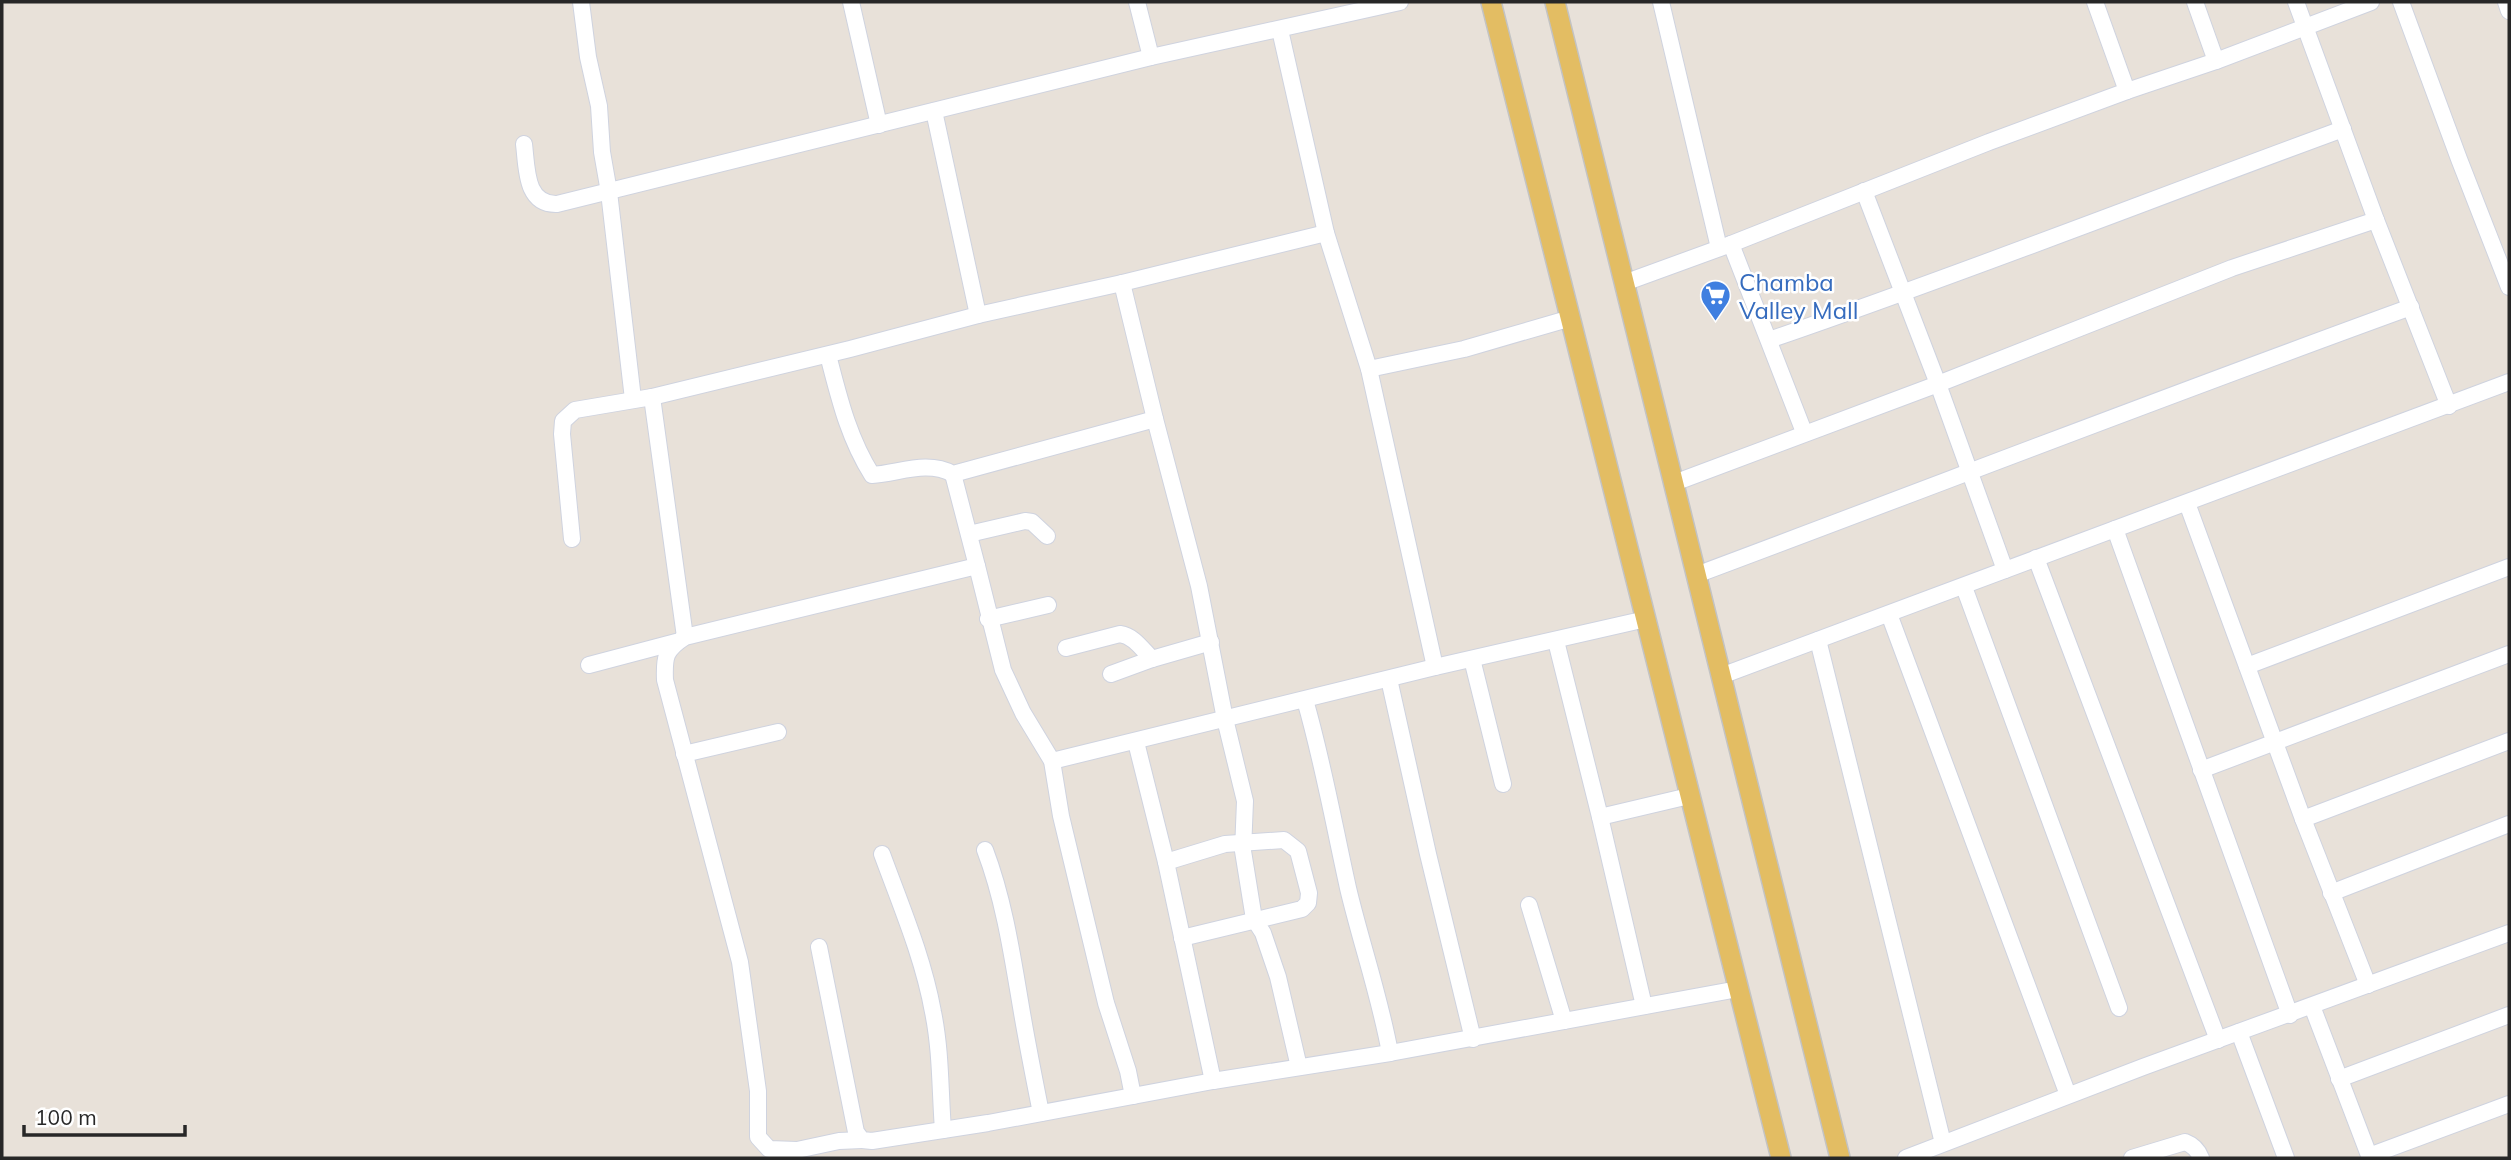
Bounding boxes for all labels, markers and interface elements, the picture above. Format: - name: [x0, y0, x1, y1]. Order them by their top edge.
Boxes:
- place label: Chamba Valley Mall: [1739, 267, 1859, 325]
- supermarket icon: Chamba Valley Mall: [1699, 279, 1733, 323]
- scale bar: [24, 1094, 186, 1138]
- text: 100 m: [35, 1104, 97, 1130]

